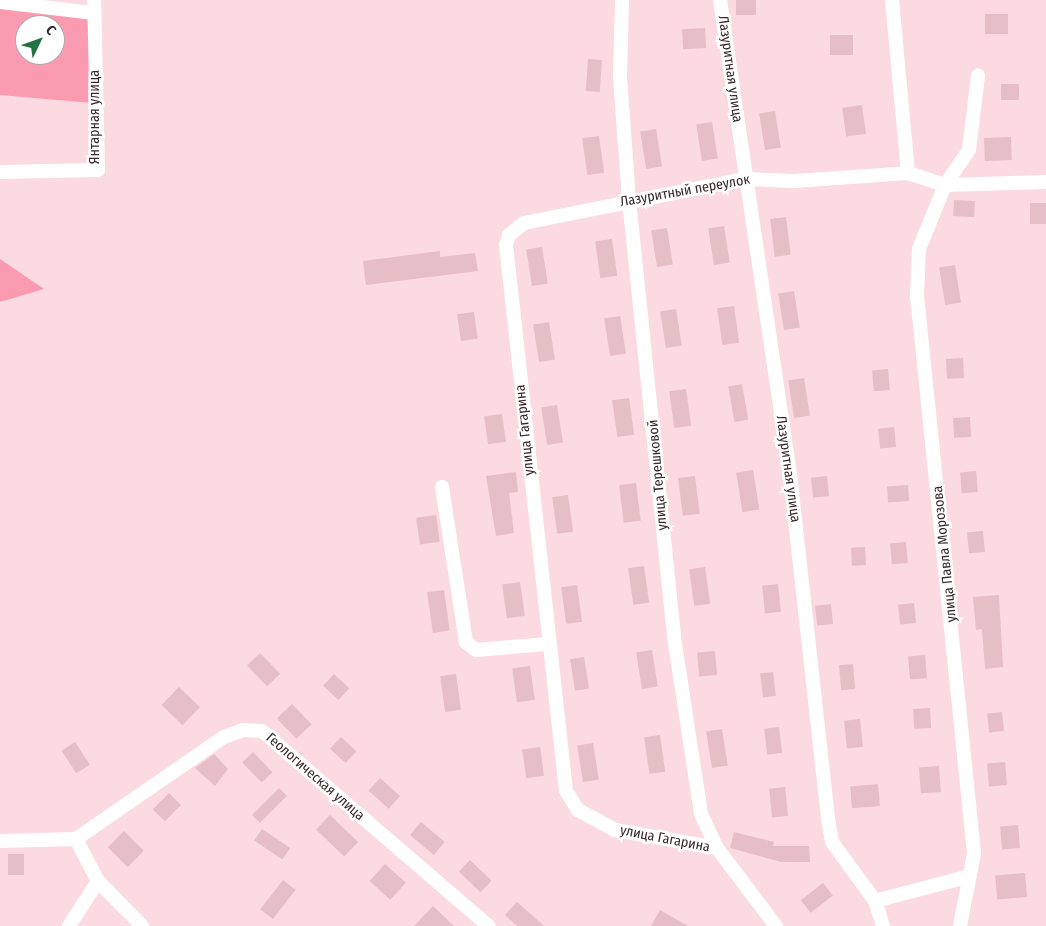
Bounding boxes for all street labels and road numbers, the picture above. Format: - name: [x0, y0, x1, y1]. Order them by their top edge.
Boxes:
- street label: Лазуритная улица: [714, 15, 746, 123]
- street label: Янтарная улица: [87, 70, 103, 164]
- street label: Лазуритный переулок: [619, 171, 751, 211]
- street label: улица Гагарина: [512, 384, 538, 476]
- street label: Лазуритная улица: [772, 415, 804, 523]
- street label: улица Терешковой: [645, 419, 671, 531]
- street label: улица Павла Морозова: [929, 485, 961, 623]
- street label: Геологическая улица: [262, 730, 368, 824]
- street label: улица Гагарина: [619, 822, 711, 856]

